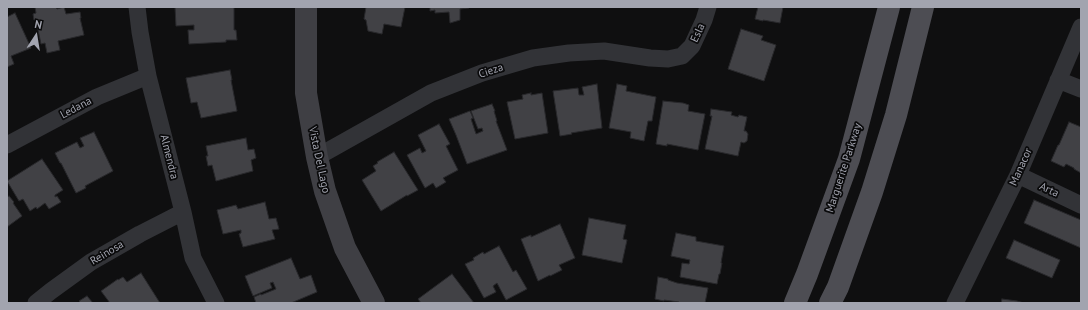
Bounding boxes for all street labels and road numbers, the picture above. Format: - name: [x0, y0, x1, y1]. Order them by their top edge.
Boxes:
- street label: Esla: [688, 22, 708, 44]
- street label: Cieza: [477, 61, 505, 81]
- street label: Ledana: [58, 94, 94, 122]
- street label: Marguerite Parkway: [823, 122, 865, 214]
- street label: Vista Del Lago: [306, 126, 332, 194]
- street label: Almendra: [157, 133, 181, 181]
- street label: Manacor: [1007, 146, 1035, 188]
- street label: Arta: [1037, 180, 1061, 200]
- street label: Reinosa: [88, 238, 126, 268]

